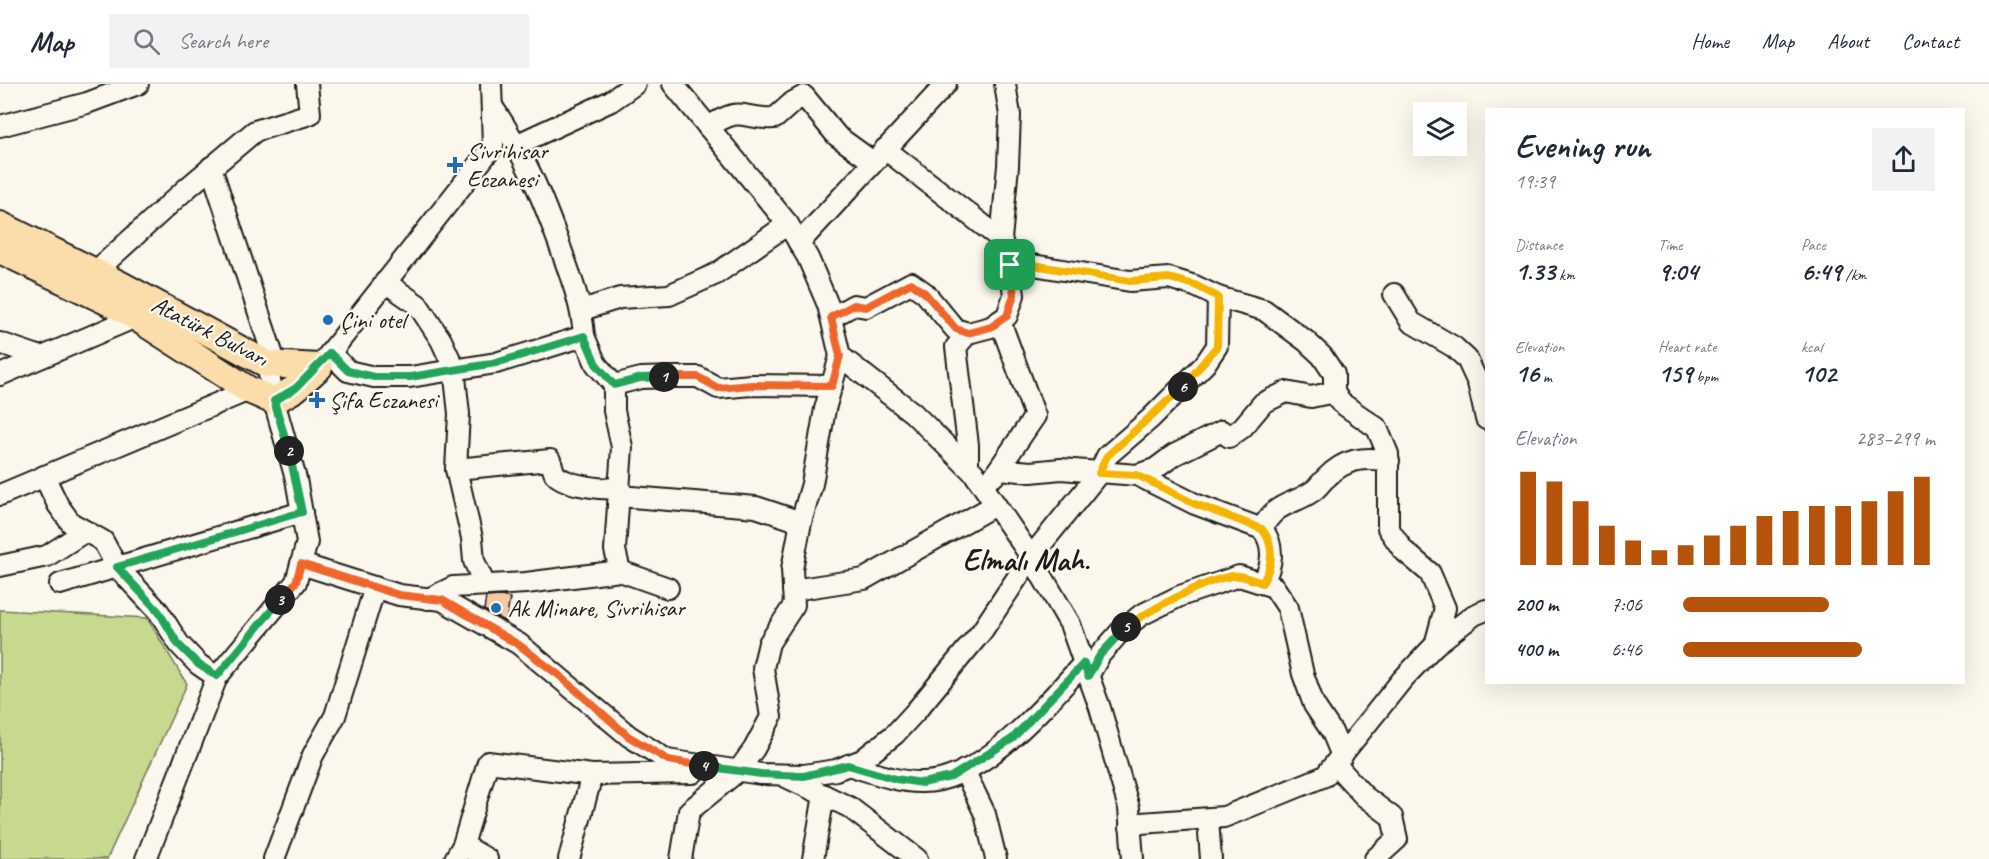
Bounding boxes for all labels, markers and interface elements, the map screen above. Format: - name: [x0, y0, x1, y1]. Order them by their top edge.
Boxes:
- search box: [109, 14, 529, 68]
- text: Map: [30, 24, 73, 59]
- icon: search: [130, 25, 163, 58]
- text: Search here: [178, 27, 268, 55]
- text: Home: [1691, 28, 1729, 54]
- text: Map: [1762, 28, 1794, 54]
- text: About: [1827, 28, 1869, 54]
- text: Contact: [1902, 28, 1959, 54]
- map controls: [1413, 102, 1467, 156]
- button: layers: [1413, 102, 1467, 156]
- text: Evening run: [1515, 125, 1650, 167]
- button: share: [1872, 128, 1935, 191]
- place label: Sivrihisar Eczanesi: [467, 136, 550, 194]
- marker: Sivrihisar Eczanesi: [448, 158, 462, 172]
- text: 19:39: [1515, 169, 1555, 194]
- text: Distance: [1515, 235, 1563, 255]
- text: Time: [1658, 235, 1682, 255]
- text: Pace: [1801, 235, 1826, 255]
- pin: [984, 239, 1035, 290]
- icon: arrive: [993, 248, 1026, 281]
- text: 1.33: [1515, 255, 1555, 288]
- text: 9:04: [1658, 255, 1698, 288]
- text: 6:49: [1801, 255, 1841, 288]
- text: km: [1555, 265, 1575, 285]
- text: /km: [1841, 265, 1866, 285]
- street label: Atatürk Bulvarı: [147, 289, 275, 374]
- place label: Çini otel: [340, 305, 409, 335]
- marker: Çini otel: [321, 313, 335, 327]
- text: Elevation: [1515, 337, 1564, 357]
- text: Heart rate: [1658, 337, 1716, 357]
- text: kcal: [1801, 337, 1822, 357]
- text: 16: [1515, 357, 1539, 390]
- text: 159: [1658, 357, 1692, 390]
- text: 102: [1801, 357, 1836, 390]
- pin: 1: [649, 362, 679, 392]
- text: 1: [660, 367, 668, 387]
- text: m: [1539, 367, 1552, 387]
- text: bpm: [1692, 367, 1718, 387]
- pin: 6: [1168, 372, 1198, 402]
- text: 6: [1179, 377, 1187, 397]
- place label: Şifa Eczanesi: [329, 385, 440, 415]
- marker: Şifa Eczanesi: [310, 393, 324, 407]
- text: Elevation: [1515, 426, 1577, 451]
- text: 283–299 m: [1856, 426, 1935, 451]
- pin: 2: [274, 436, 304, 466]
- text: 2: [285, 441, 293, 461]
- district label: Elmalı Mah.: [963, 541, 1090, 579]
- pin: 3: [265, 585, 295, 615]
- text: 3: [276, 590, 284, 610]
- text: 200 m: [1515, 592, 1558, 617]
- text: 7:06: [1611, 592, 1642, 617]
- place label: Ak Minare, Sivrihisar: [508, 593, 687, 623]
- marker: Ak Minare, Sivrihisar: [489, 601, 503, 615]
- pin: 5: [1111, 612, 1141, 642]
- text: 5: [1123, 617, 1129, 637]
- text: 400 m: [1515, 637, 1558, 662]
- text: 6:46: [1611, 637, 1642, 662]
- pin: 4: [689, 751, 719, 781]
- text: 4: [700, 756, 708, 776]

